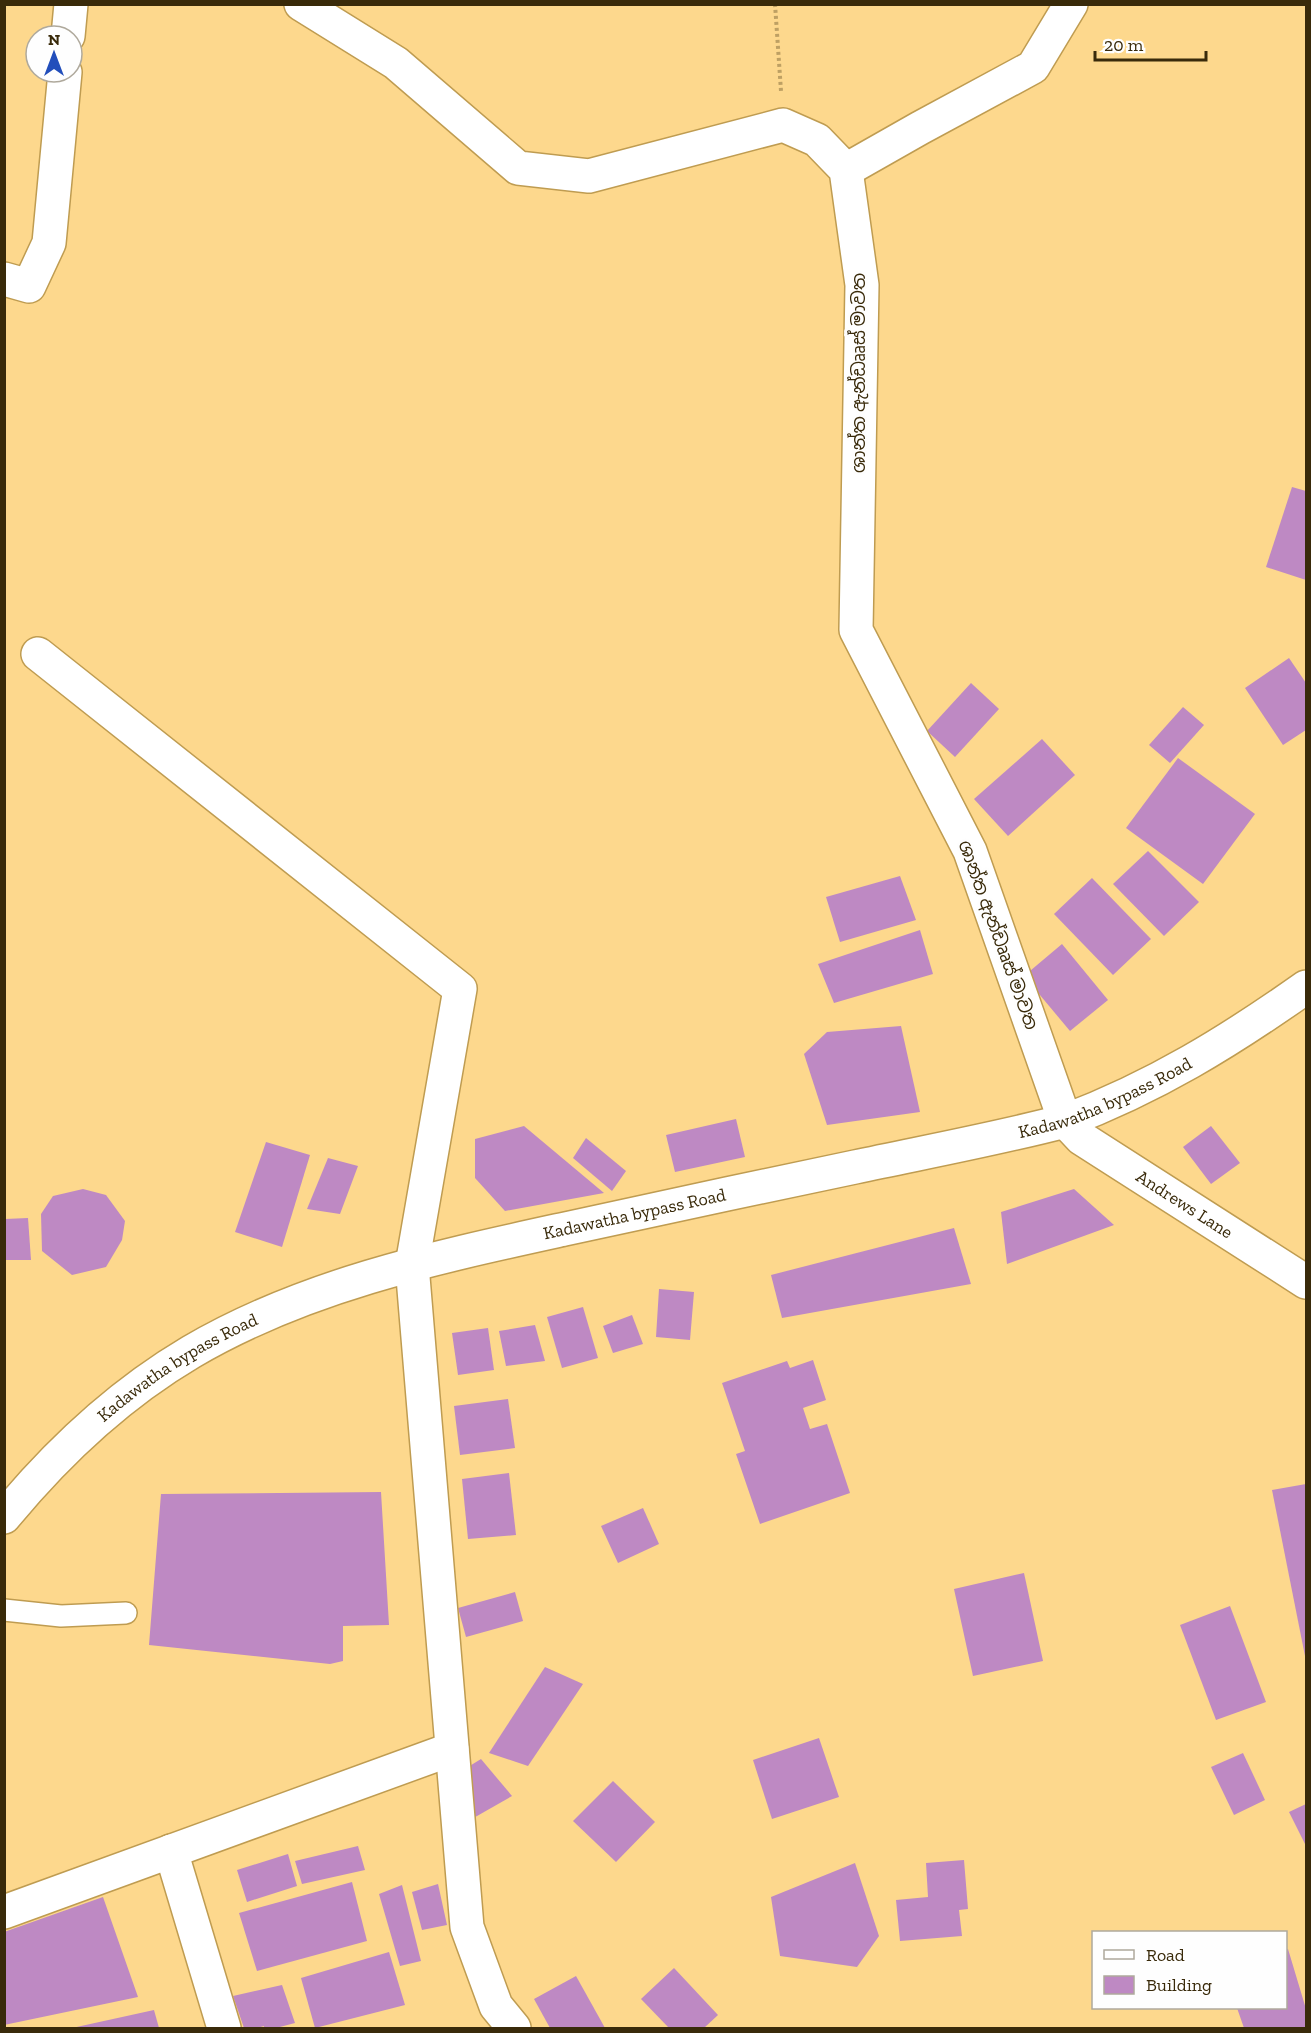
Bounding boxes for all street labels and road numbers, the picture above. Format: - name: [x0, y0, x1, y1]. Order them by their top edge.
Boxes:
- street label: ශාන්ත ඇන්ඩෘෘස් මාවත: [847, 273, 870, 473]
- street label: ශාන්ත ඇන්ඩෘෘස් මාවත: [953, 837, 1043, 1033]
- street label: Kadawatha bypass Road: [1016, 1052, 1196, 1143]
- street label: Andrews Lane: [1132, 1165, 1237, 1243]
- street label: Kadawatha bypass Road: [541, 1184, 728, 1244]
- street label: Kadawatha bypass Road: [93, 1308, 261, 1427]

